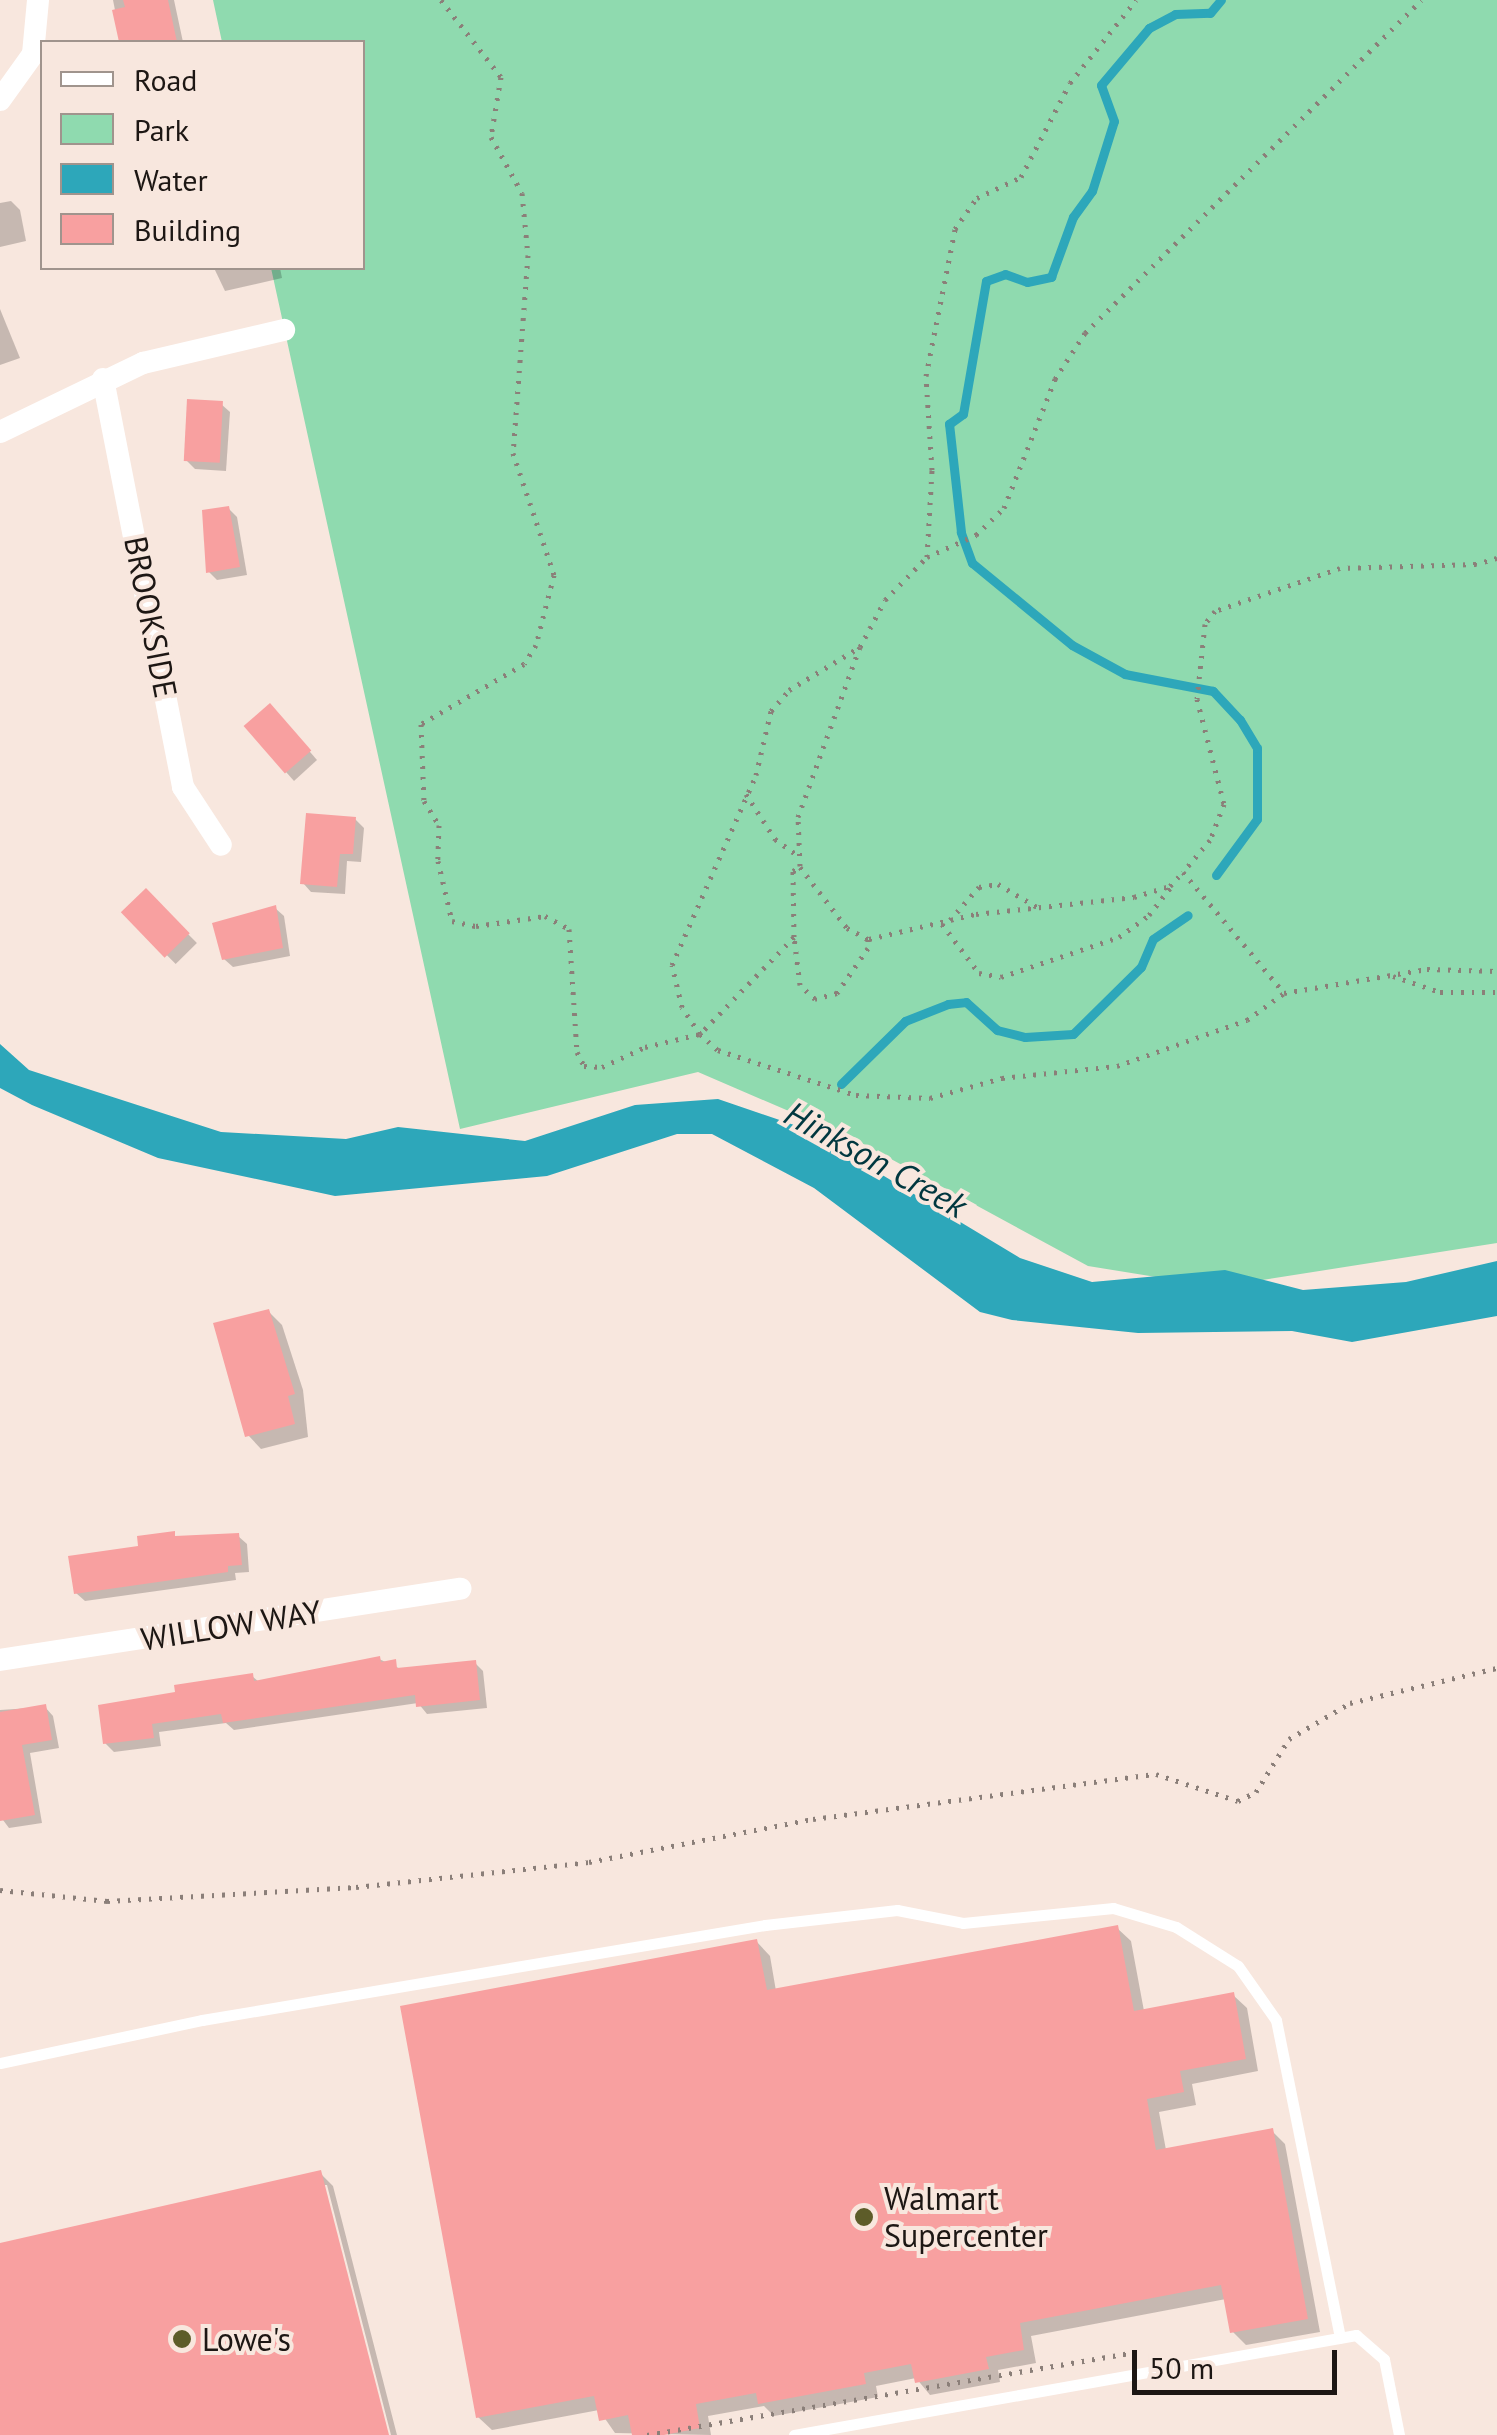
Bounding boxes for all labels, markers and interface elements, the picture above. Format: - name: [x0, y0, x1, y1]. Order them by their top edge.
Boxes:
- legend: [40, 40, 365, 270]
- text: Road: [134, 60, 198, 99]
- text: Park: [134, 110, 189, 149]
- text: Water: [134, 160, 208, 199]
- text: Building: [134, 210, 241, 249]
- street label: BROOKSIDE: [117, 533, 185, 701]
- water label: Hinkson Creek: [777, 1092, 975, 1226]
- street label: WILLOW WAY: [138, 1592, 324, 1658]
- place label: Walmart Supercenter: [884, 2180, 1048, 2255]
- marker: Walmart Supercenter: [853, 2206, 875, 2228]
- place label: Lowe's: [202, 2320, 291, 2358]
- marker: Lowe's: [171, 2328, 193, 2350]
- scale bar: [1137, 2330, 1342, 2392]
- text: 50 m: [1149, 2348, 1214, 2387]

